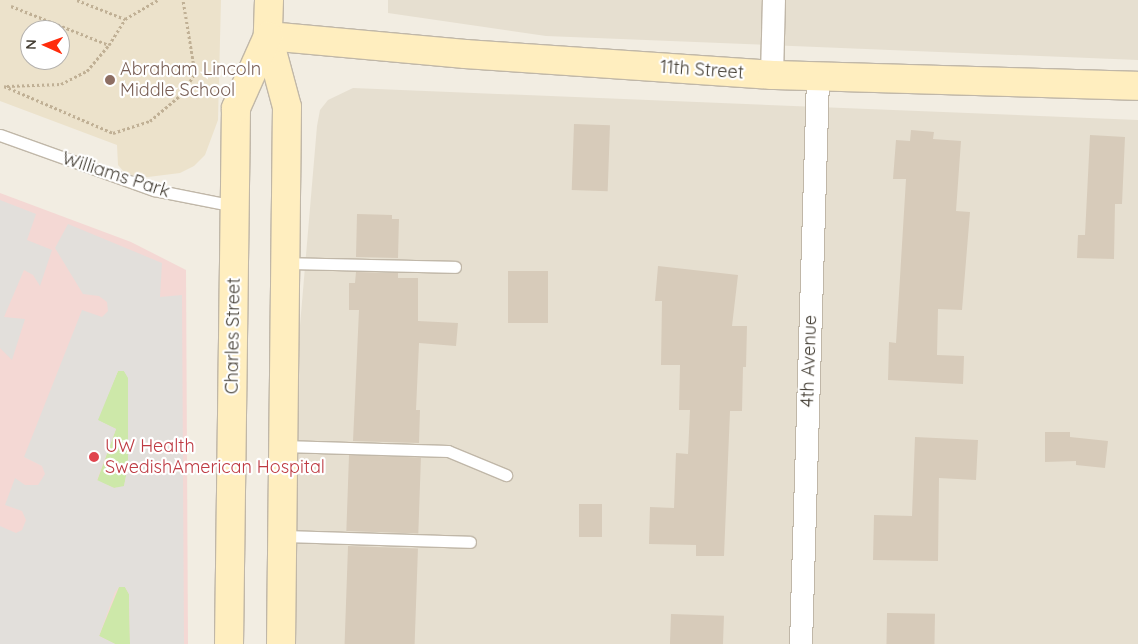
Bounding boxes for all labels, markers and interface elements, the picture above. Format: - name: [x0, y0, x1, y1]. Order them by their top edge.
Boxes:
- north arrow: [20, 20, 70, 70]
- text: N: [22, 39, 40, 50]
- street label: 11th Street: [659, 56, 745, 84]
- place label: Abraham Lincoln Middle School: [120, 59, 261, 102]
- marker: Abraham Lincoln Middle School: [104, 74, 116, 86]
- street label: Williams Park: [59, 147, 173, 203]
- street label: Charles Street: [221, 278, 245, 394]
- street label: 4th Avenue: [797, 315, 821, 407]
- place label: UW Health SwedishAmerican Hospital: [105, 436, 325, 478]
- marker: UW Health SwedishAmerican Hospital: [87, 450, 101, 464]

